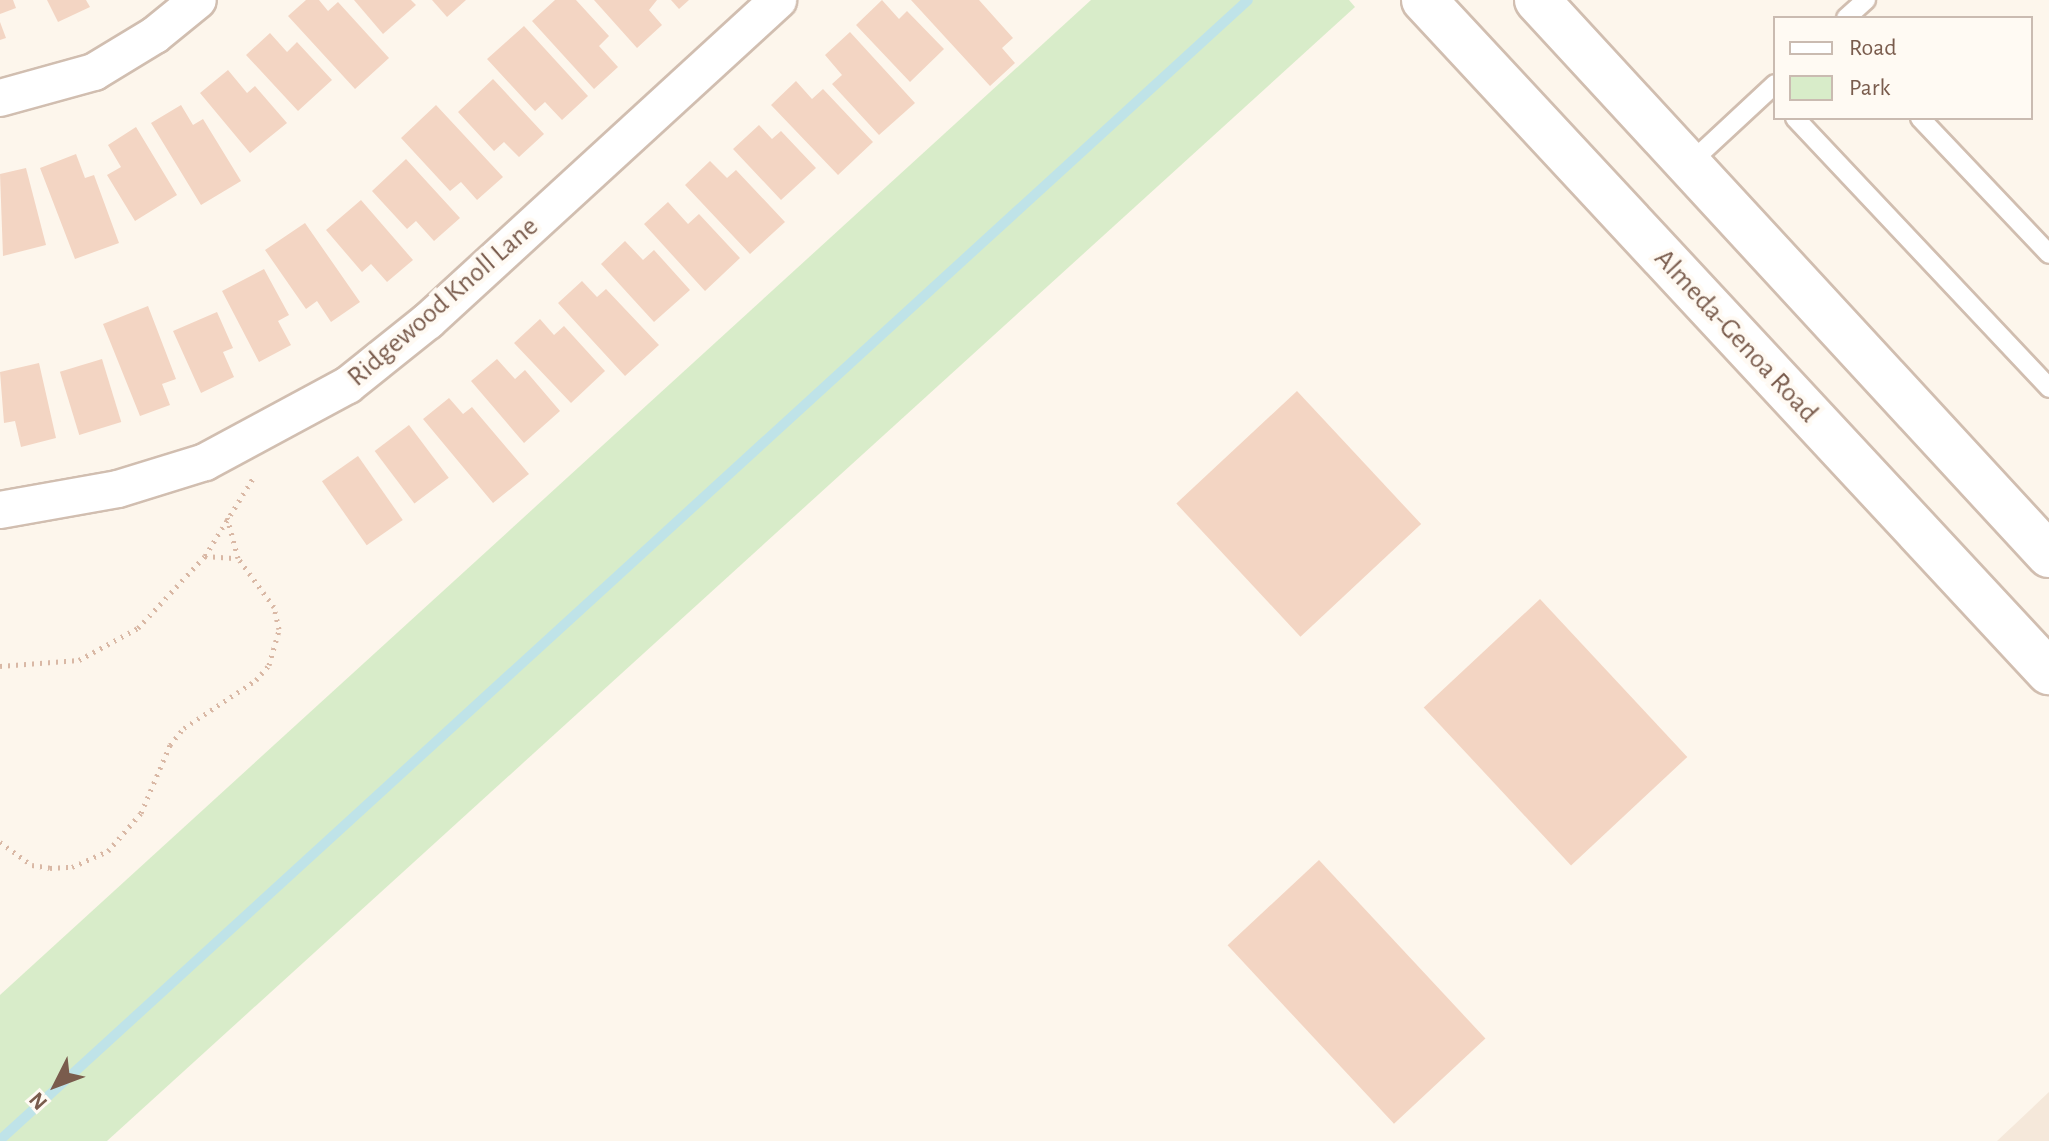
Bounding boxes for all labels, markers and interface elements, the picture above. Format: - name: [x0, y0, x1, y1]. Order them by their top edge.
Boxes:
- legend: [1773, 16, 2033, 120]
- text: Road: [1849, 36, 1897, 60]
- text: Park: [1849, 76, 1890, 100]
- street label: Ridgewood Knoll Lane: [341, 210, 545, 394]
- street label: Almeda-Genoa Road: [1647, 242, 1825, 430]
- north arrow: [16, 1045, 96, 1125]
- text: N: [25, 1088, 51, 1114]

